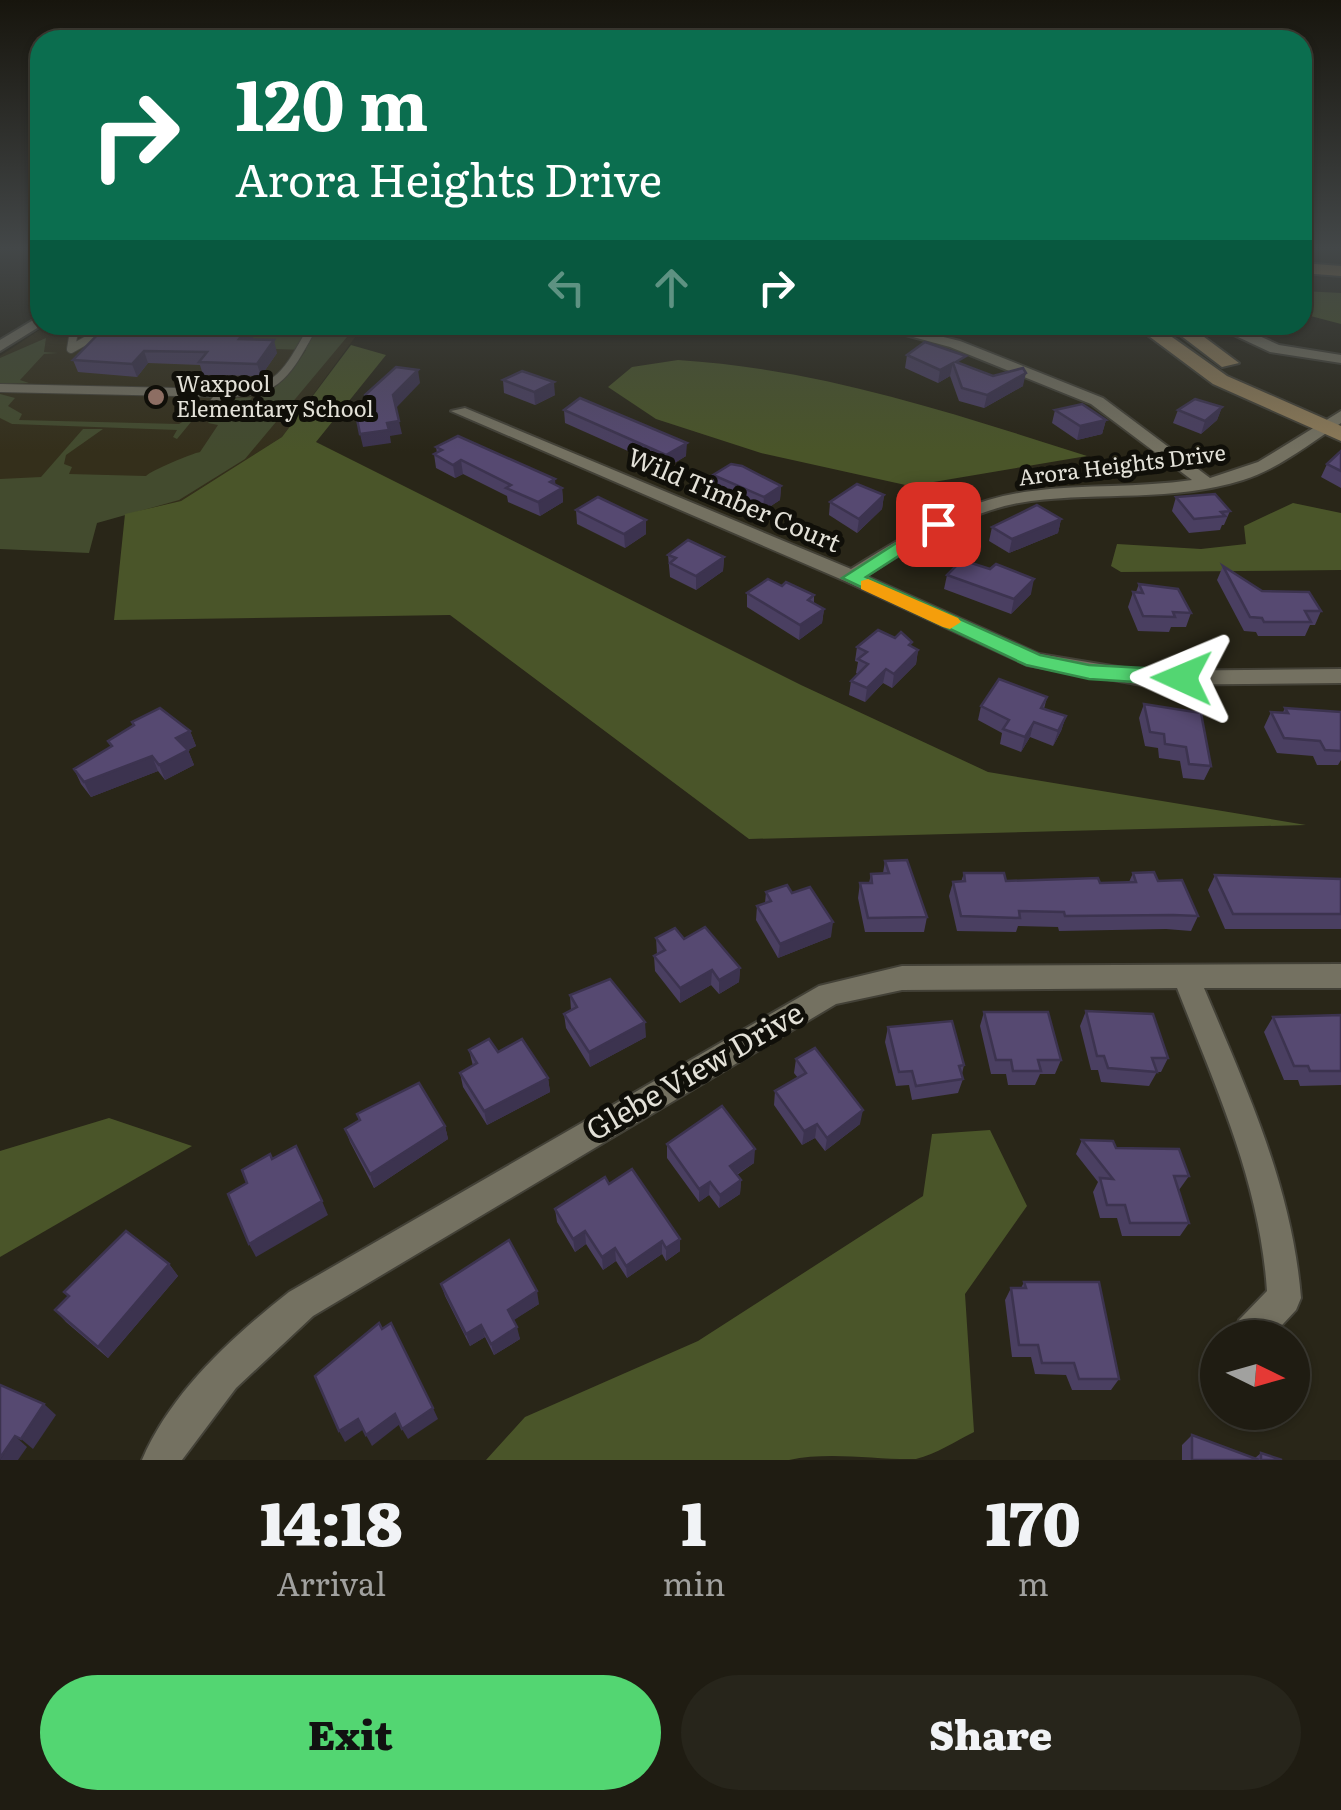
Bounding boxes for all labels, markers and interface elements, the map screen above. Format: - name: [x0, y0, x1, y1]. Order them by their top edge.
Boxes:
- text: 120 m: [235, 49, 428, 153]
- icon: right: [70, 70, 200, 200]
- text: Arora Heights Drive: [235, 144, 662, 211]
- icon: left: [539, 260, 594, 315]
- icon: ahead: [644, 260, 699, 315]
- icon: right: [749, 260, 804, 315]
- place label: Waxpool Elementary School: [176, 366, 374, 424]
- marker: Waxpool Elementary School: [145, 386, 167, 408]
- street label: Arora Heights Drive: [1016, 434, 1227, 493]
- street label: Wild Timber Court: [622, 437, 847, 560]
- pin: [896, 482, 981, 567]
- icon: arrive: [911, 497, 966, 552]
- position arrow: [1130, 626, 1234, 730]
- street label: Glebe View Drive: [577, 989, 810, 1150]
- north arrow: [1200, 1320, 1310, 1430]
- map controls: [1200, 1320, 1310, 1430]
- text: 14:18: [260, 1475, 402, 1564]
- text: 1: [681, 1475, 706, 1564]
- text: 170: [985, 1475, 1081, 1564]
- text: Arrival: [277, 1558, 386, 1606]
- text: min: [662, 1558, 725, 1606]
- text: m: [1018, 1558, 1049, 1606]
- button: Exit: [40, 1675, 661, 1790]
- button: Share: [681, 1675, 1301, 1790]

